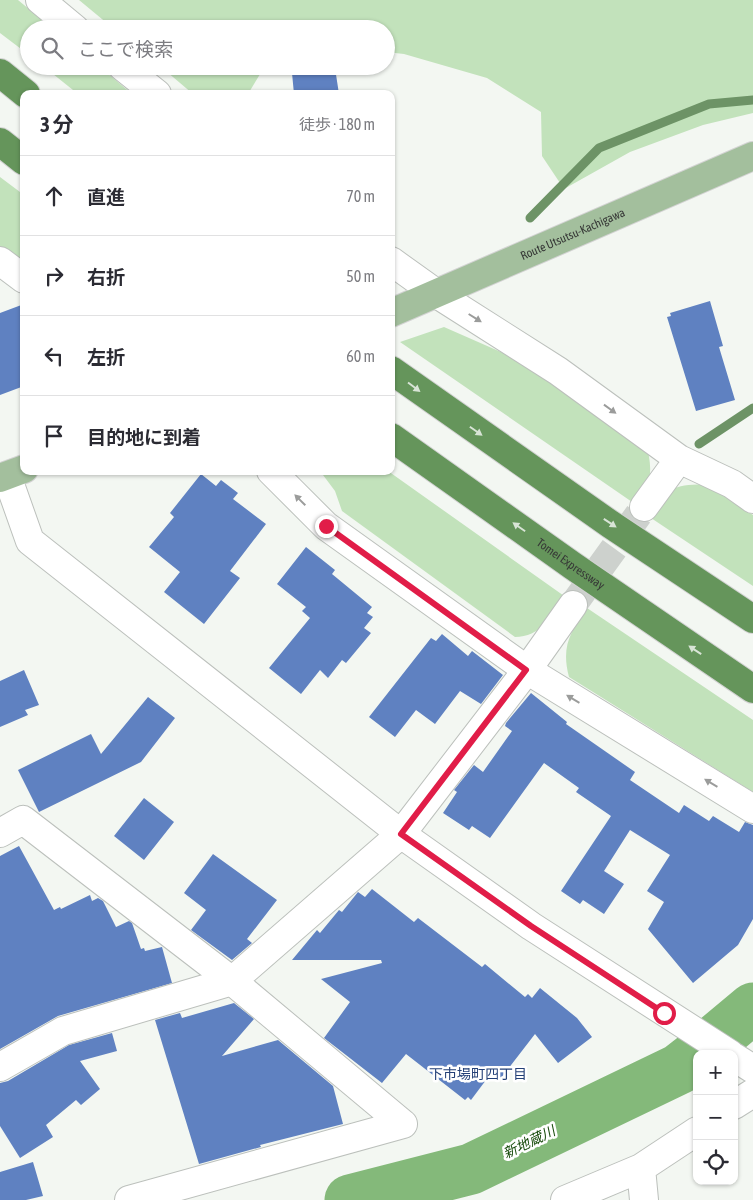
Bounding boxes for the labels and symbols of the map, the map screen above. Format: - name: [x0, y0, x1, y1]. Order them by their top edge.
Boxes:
- street label: Route Utsutsu-Kachigawa: [518, 205, 627, 263]
- one-way arrow: [468, 314, 481, 323]
- one-way arrow: [407, 381, 420, 392]
- one-way arrow: [603, 404, 617, 414]
- one-way arrow: [469, 426, 483, 436]
- one-way arrow: [295, 494, 307, 506]
- route end: [315, 515, 338, 538]
- one-way arrow: [603, 518, 616, 528]
- one-way arrow: [512, 522, 525, 532]
- street label: Tomei Expressway: [534, 536, 607, 592]
- one-way arrow: [688, 645, 702, 654]
- one-way arrow: [566, 694, 579, 703]
- one-way arrow: [705, 779, 718, 788]
- route start: [653, 1002, 676, 1025]
- district label: 下市場町四丁目: [429, 1066, 527, 1082]
- water label: 新地蔵川: [500, 1122, 559, 1161]

